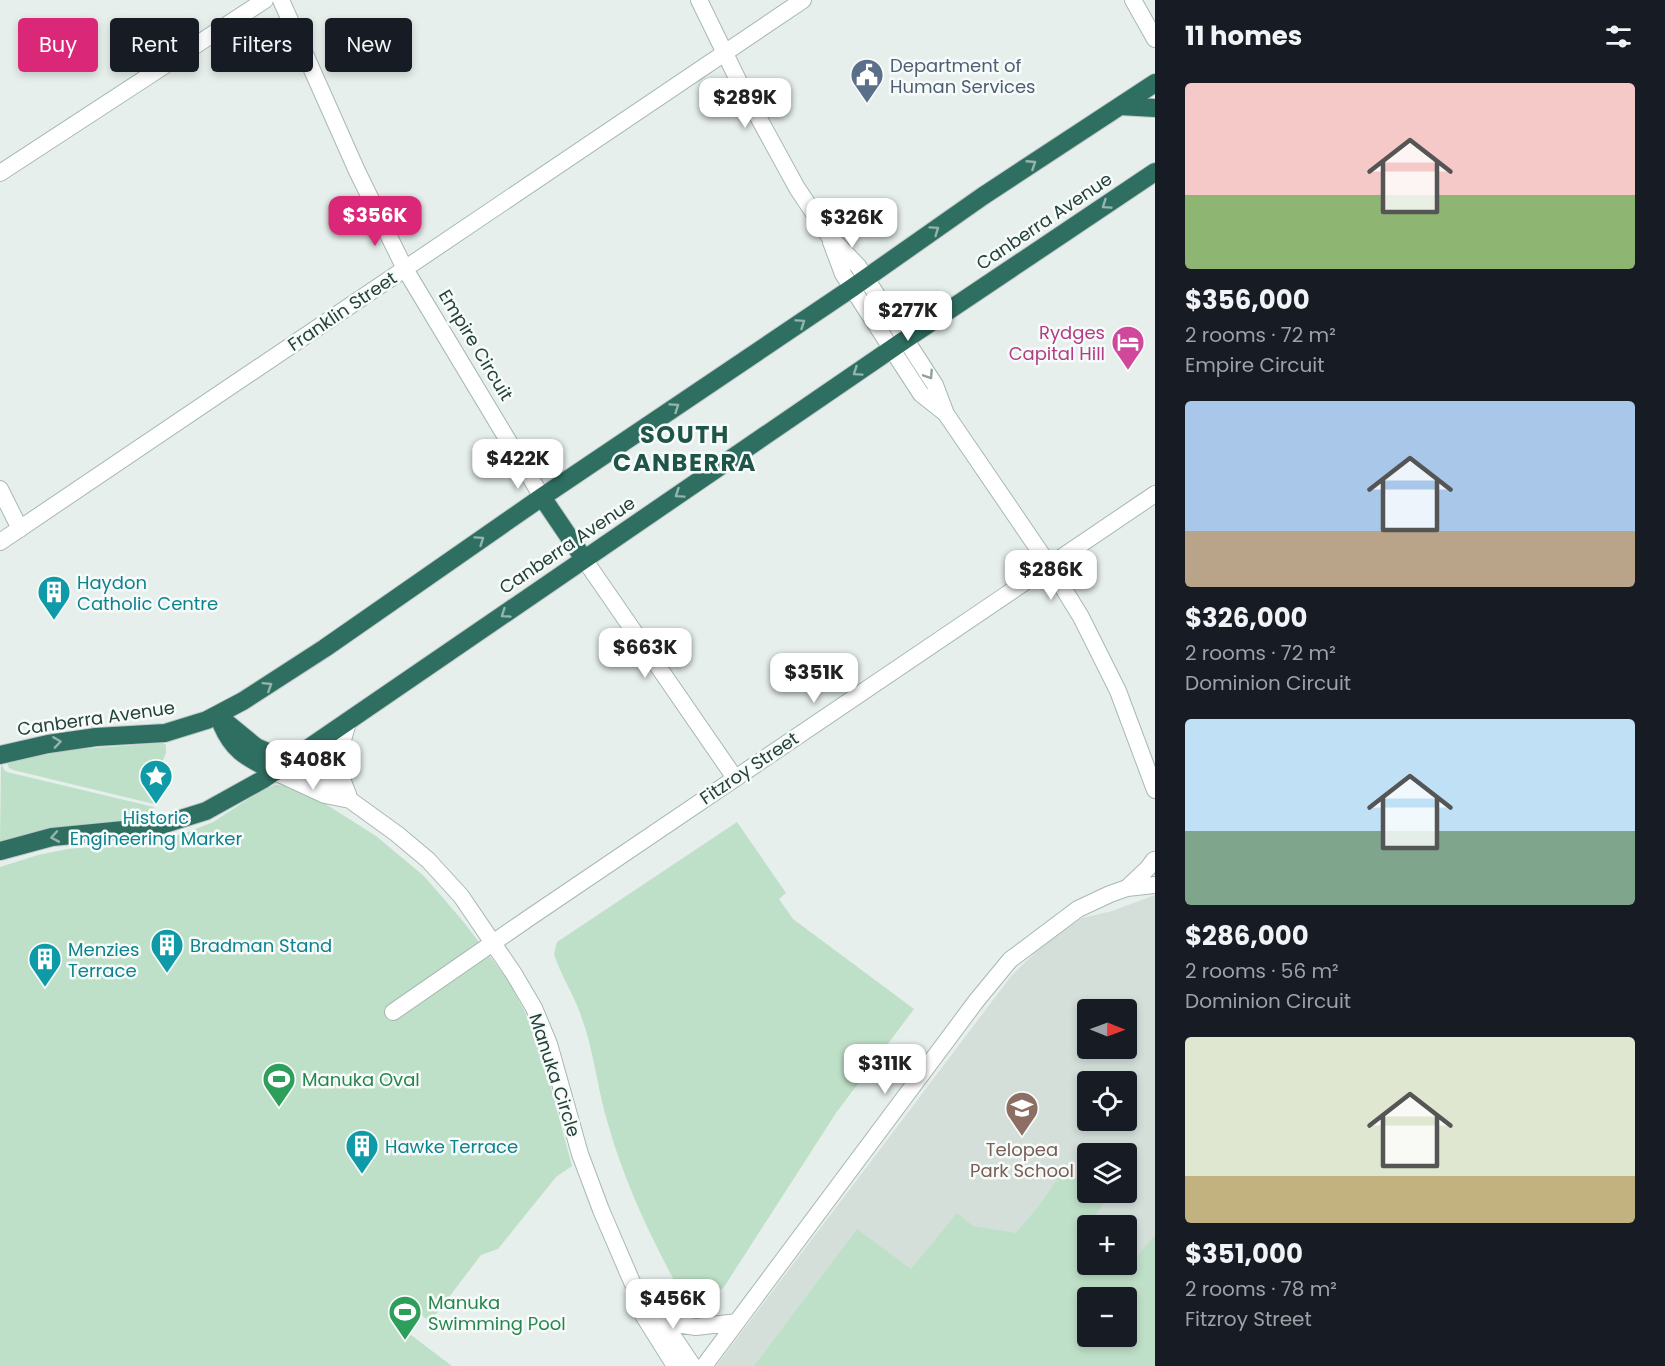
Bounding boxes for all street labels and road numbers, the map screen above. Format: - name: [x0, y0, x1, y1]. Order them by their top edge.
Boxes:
- street label: Canberra Avenue: [971, 166, 1117, 276]
- street label: Franklin Street: [283, 265, 401, 357]
- street label: Empire Circuit: [433, 285, 519, 405]
- street label: Canberra Avenue: [494, 490, 640, 600]
- street label: Canberra Avenue: [16, 695, 176, 741]
- street label: Fitzroy Street: [695, 726, 803, 810]
- street label: Manuka Circle: [523, 1010, 587, 1140]

